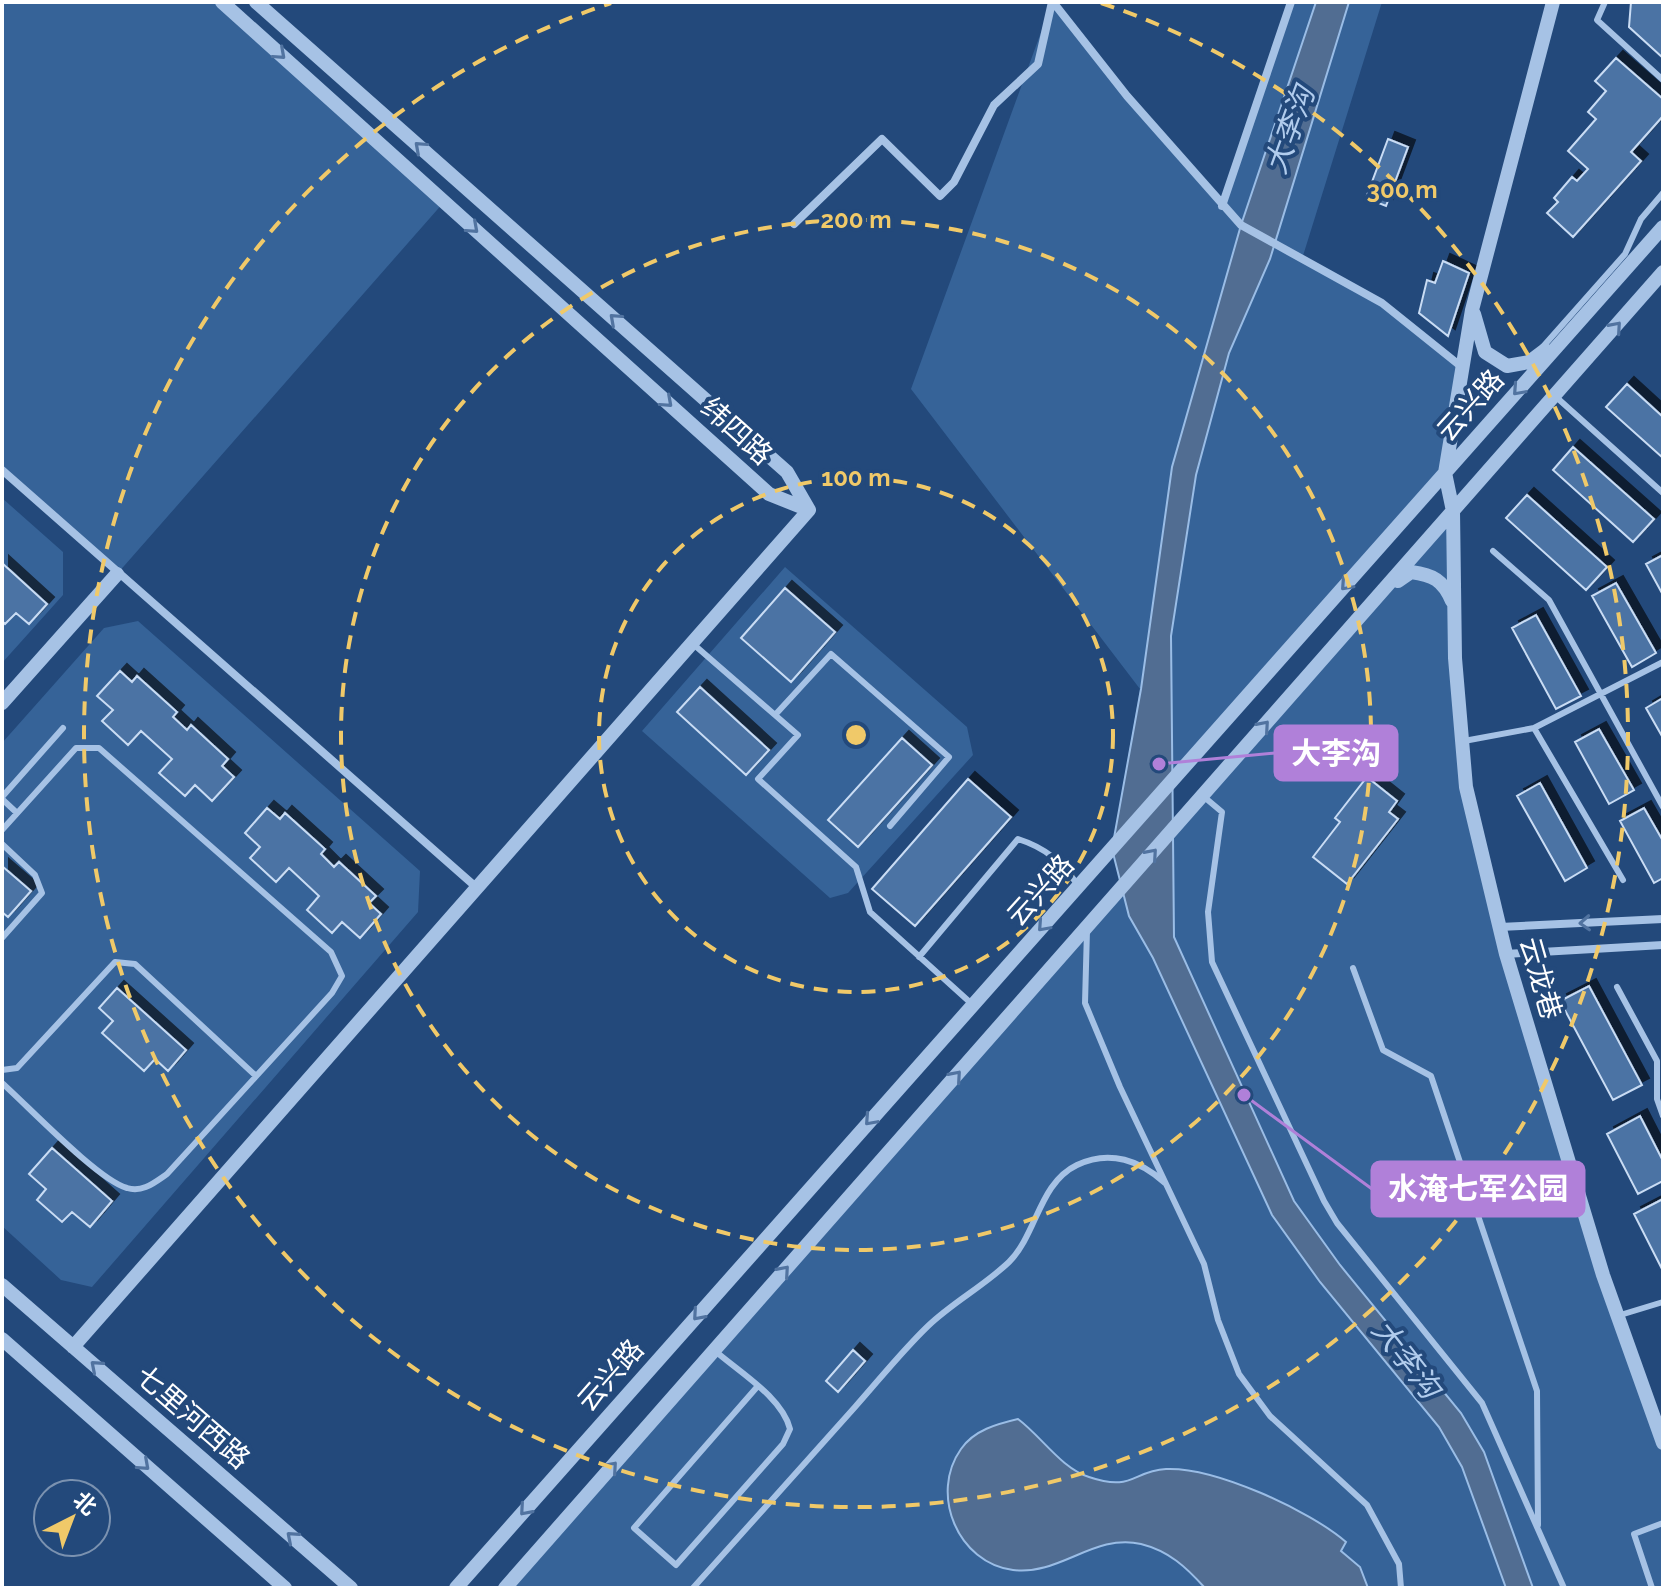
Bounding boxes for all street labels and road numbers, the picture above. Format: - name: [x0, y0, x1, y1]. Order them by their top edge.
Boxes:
- street label: 云兴路: [1430, 363, 1511, 448]
- street label: 纬四路: [694, 391, 779, 472]
- street label: 云兴路: [1000, 848, 1081, 933]
- street label: 云龙巷: [1513, 933, 1568, 1023]
- street label: 云兴路: [570, 1333, 650, 1418]
- street label: 七里河西路: [129, 1359, 256, 1476]

